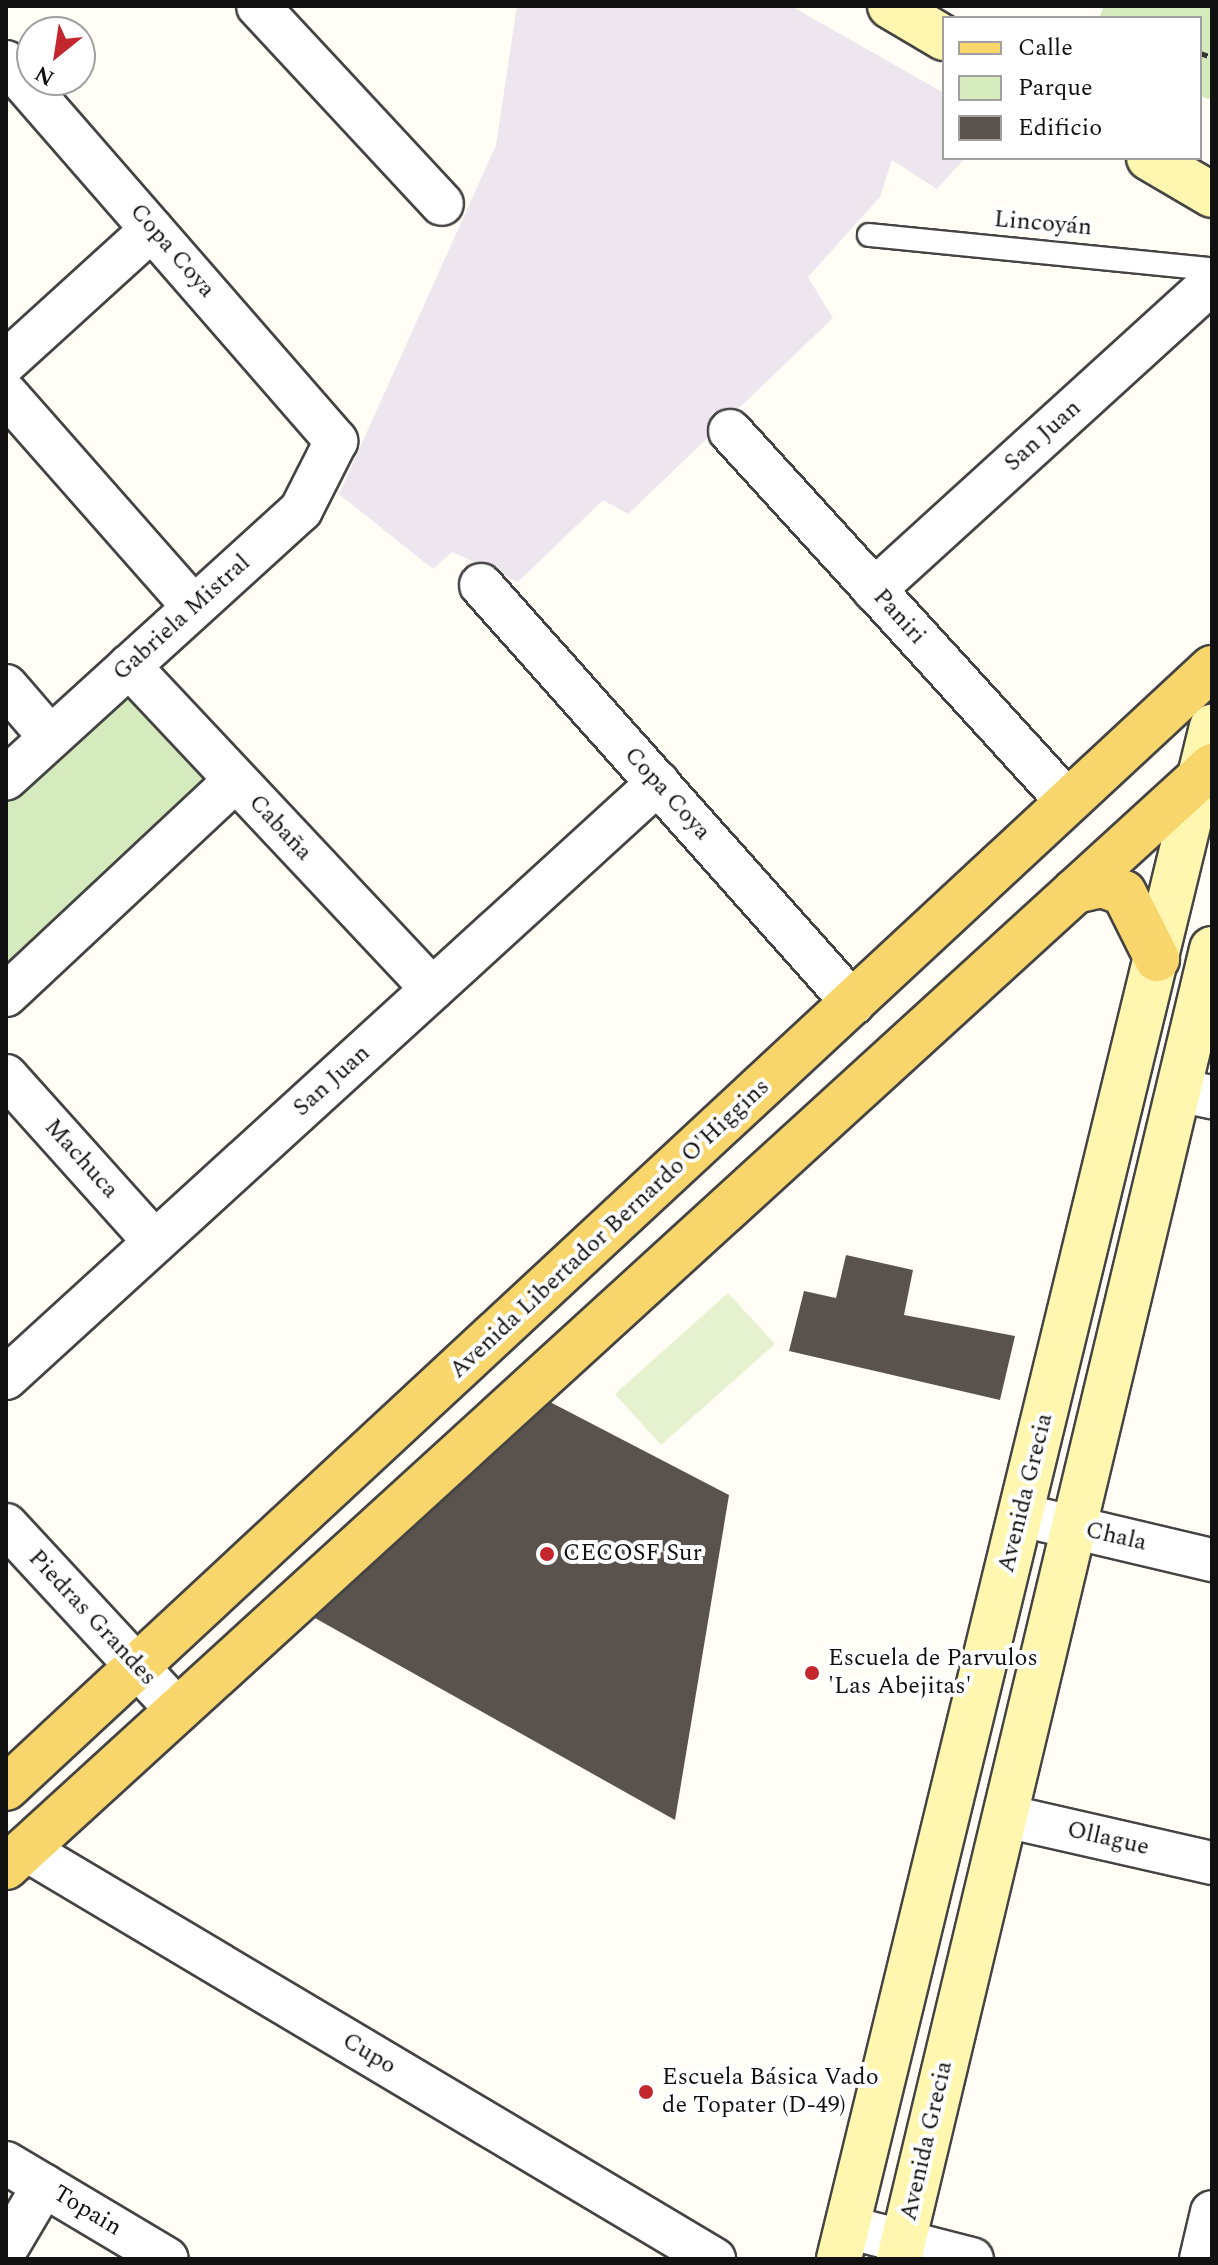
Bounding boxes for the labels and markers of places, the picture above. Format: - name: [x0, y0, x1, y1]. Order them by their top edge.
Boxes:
- place label: CECOSF Sur: [563, 1540, 702, 1568]
- marker: CECOSF Sur: [538, 1545, 556, 1563]
- place label: Escuela de Parvulos 'Las Abejitas': [828, 1645, 1038, 1701]
- marker: Escuela de Parvulos 'Las Abejitas': [803, 1664, 821, 1682]
- place label: Escuela Básica Vado de Topater (D-49): [662, 2064, 879, 2120]
- marker: Escuela Básica Vado de Topater (D-49): [637, 2083, 655, 2101]

